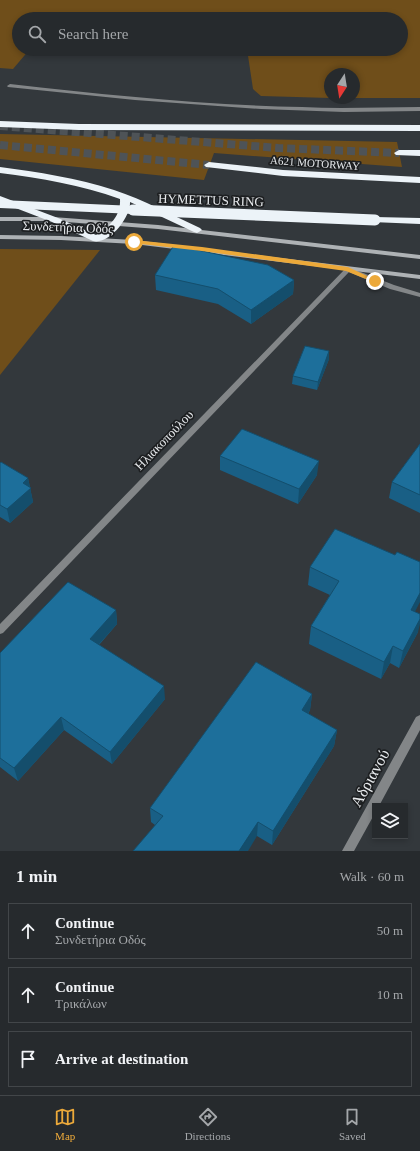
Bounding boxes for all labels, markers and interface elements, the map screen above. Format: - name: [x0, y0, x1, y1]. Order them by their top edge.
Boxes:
- search box: [12, 12, 408, 56]
- icon: search: [26, 23, 48, 45]
- text: Search here: [58, 26, 128, 42]
- north arrow: [324, 68, 360, 104]
- street label: A621 MOTORWAY: [270, 154, 360, 172]
- street label: HYMETTUS RING: [158, 191, 264, 209]
- street label: Συνδετήρια Οδός: [22, 218, 114, 236]
- route start: [125, 233, 143, 251]
- route end: [366, 272, 384, 290]
- street label: Ηλιακοπούλου: [132, 407, 196, 473]
- street label: Αδριανού: [347, 746, 394, 810]
- map controls: [372, 803, 408, 839]
- button: layers: [372, 803, 408, 839]
- text: 1 min: [16, 867, 57, 886]
- text: Walk · 60 m: [340, 869, 404, 884]
- text: Continue: [55, 915, 114, 931]
- icon: ahead: [17, 920, 39, 942]
- text: 50 m: [377, 923, 403, 938]
- text: Συνδετήρια Οδός: [55, 932, 146, 947]
- text: Continue: [55, 979, 114, 995]
- icon: ahead: [17, 984, 39, 1006]
- text: 10 m: [377, 987, 403, 1002]
- text: Τρικάλων: [55, 996, 107, 1011]
- icon: arrive: [17, 1048, 39, 1070]
- text: Arrive at destination: [55, 1051, 188, 1067]
- tab: Map: [54, 1106, 76, 1142]
- tab: Directions: [185, 1106, 230, 1142]
- tab: Saved: [339, 1106, 366, 1142]

